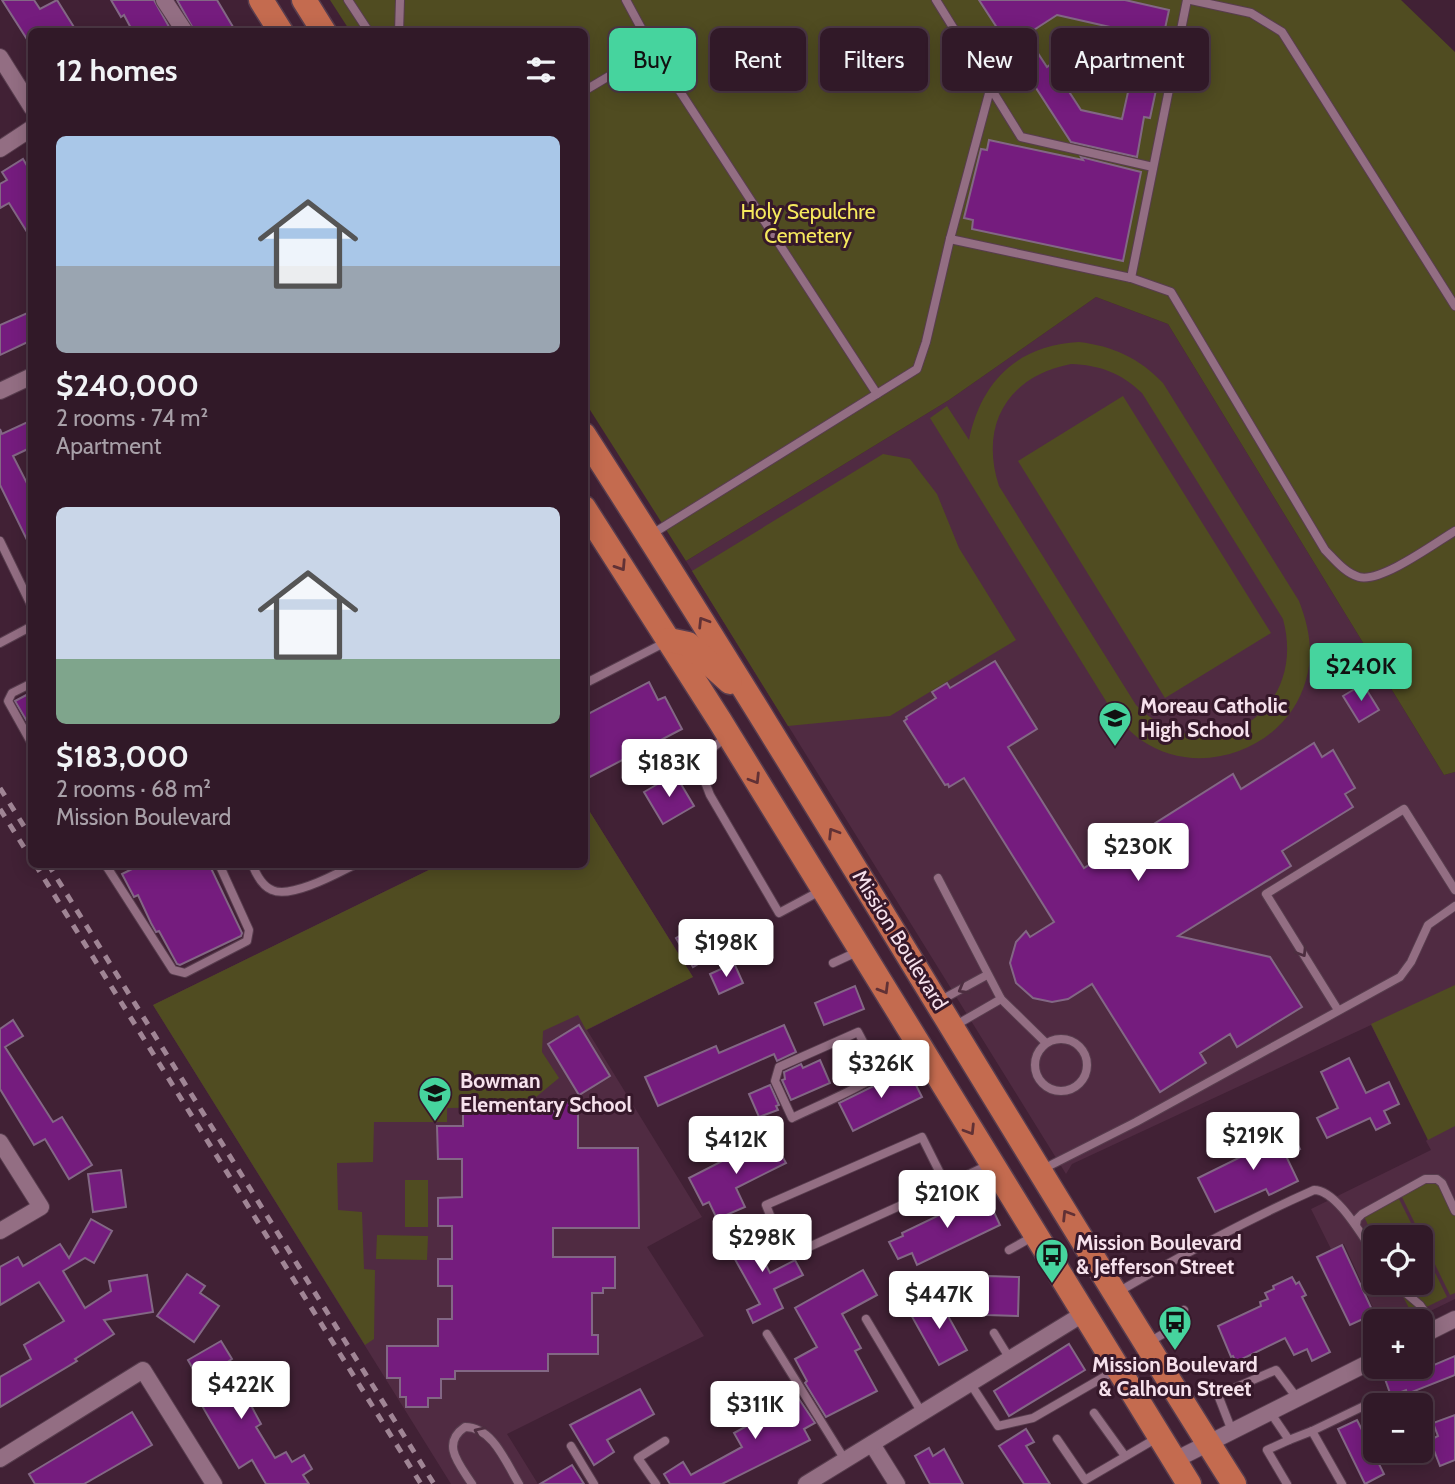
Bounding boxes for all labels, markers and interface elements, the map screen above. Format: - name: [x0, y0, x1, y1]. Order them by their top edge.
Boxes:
- chip: Buy: [609, 28, 696, 91]
- chip: Rent: [710, 28, 806, 91]
- chip: Filters: [820, 28, 928, 91]
- chip: New: [942, 28, 1037, 91]
- chip: Apartment: [1051, 28, 1209, 91]
- icon: filters: [522, 51, 560, 89]
- text: 12 homes: [56, 52, 178, 89]
- icon: home: [245, 181, 371, 307]
- park label: Holy Sepulchre Cemetery: [741, 199, 876, 248]
- text: $240,000: [56, 367, 199, 404]
- text: 2 rooms · 74 m²: [56, 404, 208, 432]
- text: Apartment: [56, 432, 161, 460]
- icon: home: [245, 552, 371, 678]
- one-way arrow: [613, 558, 626, 571]
- one-way arrow: [698, 617, 711, 630]
- pin: $240K: [1312, 644, 1410, 703]
- text: $240K: [1326, 652, 1396, 680]
- place label: Moreau Catholic High School: [1140, 693, 1288, 742]
- school or university icon: Moreau Catholic High School: [1096, 699, 1134, 748]
- text: $183,000: [56, 738, 189, 775]
- pin: $183K: [620, 740, 718, 799]
- text: $183K: [638, 748, 700, 776]
- one-way arrow: [747, 772, 760, 785]
- text: 2 rooms · 68 m²: [56, 775, 211, 803]
- text: Mission Boulevard: [56, 803, 231, 831]
- pin: $230K: [1089, 824, 1187, 883]
- one-way arrow: [829, 827, 842, 840]
- text: $230K: [1104, 832, 1172, 860]
- street label: Mission Boulevard: [847, 865, 953, 1014]
- pin: $198K: [677, 920, 775, 979]
- text: $198K: [694, 928, 758, 956]
- one-way arrow: [1293, 944, 1306, 957]
- one-way arrow: [958, 980, 971, 993]
- one-way arrow: [876, 982, 889, 995]
- pin: $326K: [832, 1040, 930, 1100]
- text: $326K: [848, 1049, 914, 1077]
- place label: Bowman Elementary School: [460, 1068, 633, 1117]
- school or university icon: Bowman Elementary School: [416, 1074, 454, 1123]
- pin: $219K: [1204, 1112, 1302, 1172]
- pin: $412K: [687, 1116, 785, 1176]
- text: $219K: [1222, 1121, 1284, 1149]
- one-way arrow: [962, 1122, 975, 1135]
- text: $412K: [705, 1125, 767, 1153]
- pin: $210K: [898, 1170, 996, 1230]
- text: $210K: [915, 1179, 979, 1207]
- one-way arrow: [1062, 1209, 1075, 1222]
- pin: $298K: [713, 1214, 811, 1274]
- text: $298K: [729, 1223, 795, 1251]
- map controls: [1363, 1225, 1433, 1463]
- button: locate: [1363, 1225, 1433, 1295]
- place label: Mission Boulevard & Jefferson Street: [1076, 1230, 1242, 1279]
- bus stop icon: Mission Boulevard & Jefferson Street: [1033, 1236, 1071, 1285]
- pin: $447K: [890, 1272, 988, 1331]
- text: $447K: [905, 1280, 973, 1308]
- bus stop icon: Mission Boulevard & Calhoun Street: [1156, 1303, 1194, 1352]
- button: +: [1363, 1309, 1433, 1379]
- place label: Mission Boulevard & Calhoun Street: [1092, 1352, 1258, 1401]
- pin: $422K: [192, 1362, 290, 1421]
- text: $422K: [208, 1370, 274, 1398]
- pin: $311K: [706, 1382, 804, 1441]
- text: $311K: [726, 1390, 784, 1418]
- button: −: [1363, 1393, 1433, 1463]
- one-way arrow: [473, 1427, 486, 1440]

